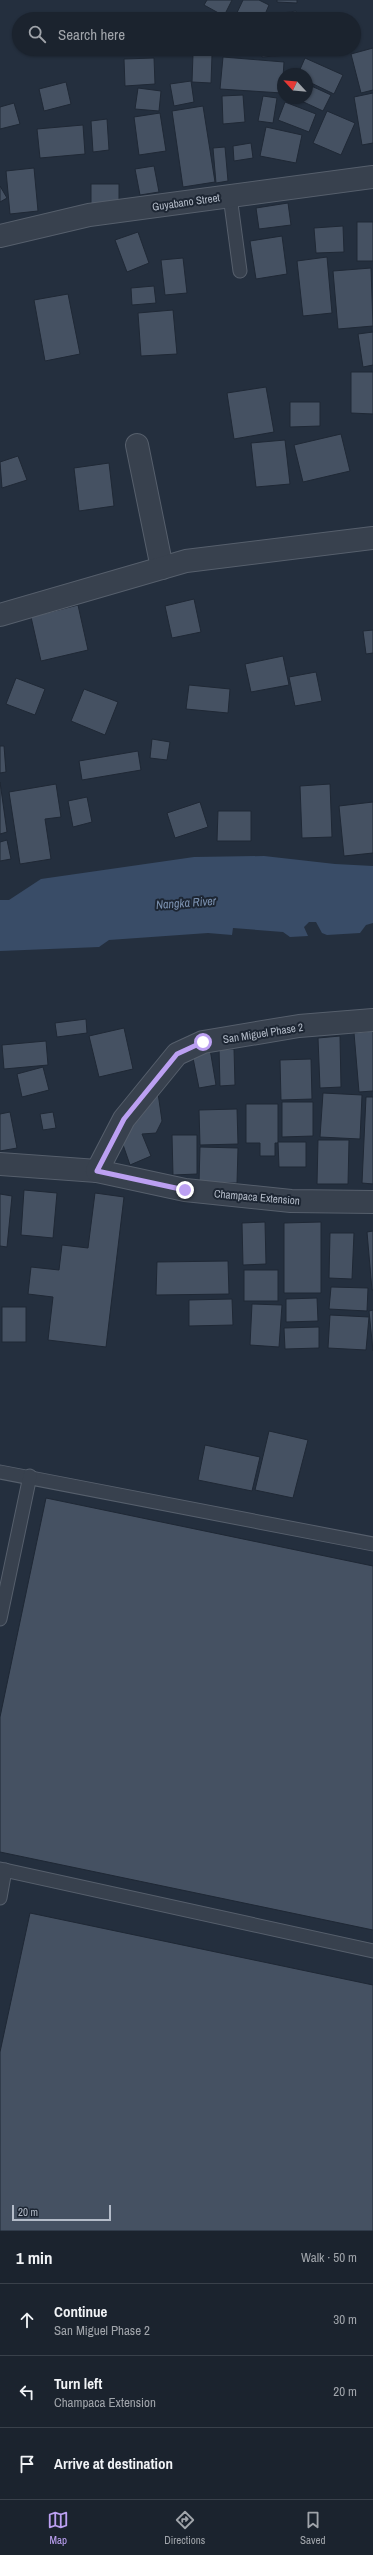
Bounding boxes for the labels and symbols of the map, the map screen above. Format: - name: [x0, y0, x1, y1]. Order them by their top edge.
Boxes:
- north arrow: [277, 68, 313, 104]
- street label: Guyabano Street: [151, 190, 221, 214]
- water label: Nangka River: [155, 893, 217, 913]
- street label: San Miguel Phase 2: [222, 1020, 304, 1046]
- route start: [194, 1033, 212, 1051]
- route end: [176, 1181, 194, 1199]
- street label: Champaca Extension: [213, 1186, 301, 1208]
- scale bar: [12, 2203, 111, 2222]

